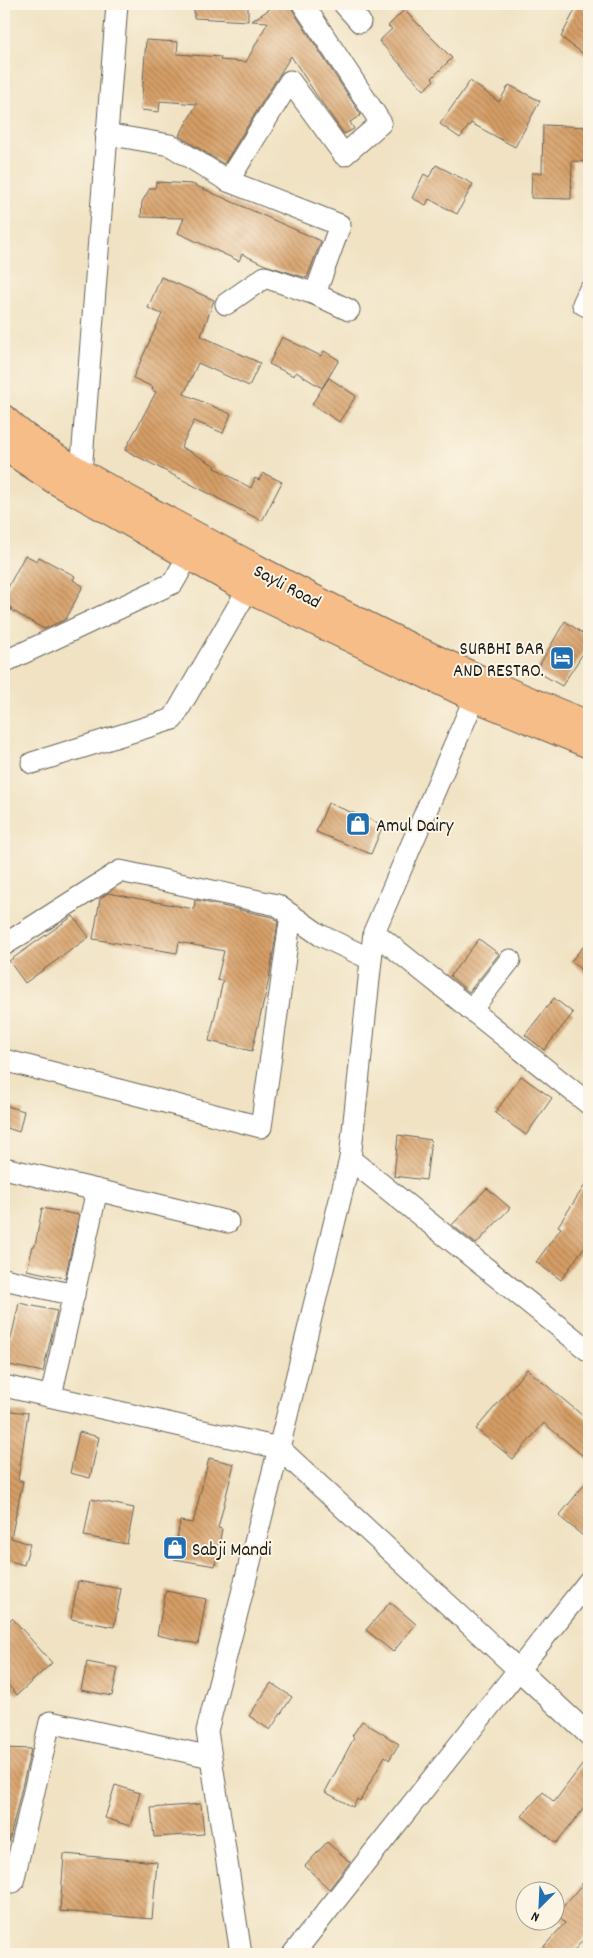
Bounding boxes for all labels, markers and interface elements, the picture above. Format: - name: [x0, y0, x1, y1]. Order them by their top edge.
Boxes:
- street label: Sayli Road: [248, 559, 325, 617]
- place label: SURBHI BAR AND RESTRO.: [453, 637, 544, 686]
- hotel icon: SURBHI BAR AND RESTRO.: [549, 645, 575, 671]
- shop icon: Amul Dairy: [345, 811, 371, 837]
- place label: Amul Dairy: [376, 814, 454, 841]
- shop icon: Sabji Mandi: [162, 1535, 188, 1561]
- place label: Sabji Mandi: [192, 1538, 272, 1565]
- north arrow: [516, 1880, 566, 1930]
- text: N: [528, 1905, 543, 1927]

